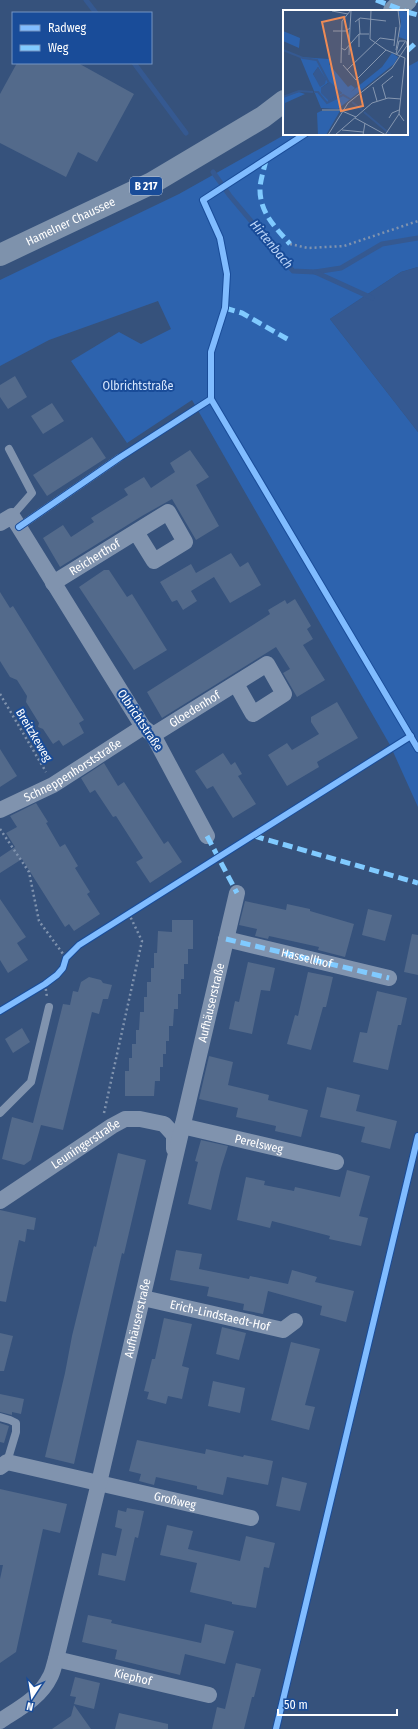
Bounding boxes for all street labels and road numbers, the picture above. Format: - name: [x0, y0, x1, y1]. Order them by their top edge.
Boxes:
- road number: B 217: [130, 177, 162, 195]
- street label: Hamelner Chaussee: [24, 194, 118, 249]
- street label: Reicherthof: [67, 536, 124, 578]
- street label: Olbrichtstraße: [114, 687, 166, 753]
- street label: Gloedenhof: [167, 687, 224, 730]
- street label: Breitzkeweg: [13, 706, 55, 764]
- street label: Schneppenhorststraße: [22, 736, 124, 805]
- street label: Hassellhof: [280, 945, 335, 971]
- street label: Aufhäuserstraße: [195, 962, 227, 1044]
- street label: Leuningerstraße: [49, 1116, 122, 1172]
- street label: Perelsweg: [233, 1132, 285, 1156]
- street label: Aufhäuserstraße: [122, 1277, 154, 1359]
- street label: Erich-Lindstaedt-Hof: [169, 1297, 273, 1334]
- street label: Großweg: [153, 1489, 198, 1512]
- street label: Kiephof: [113, 1666, 154, 1689]

